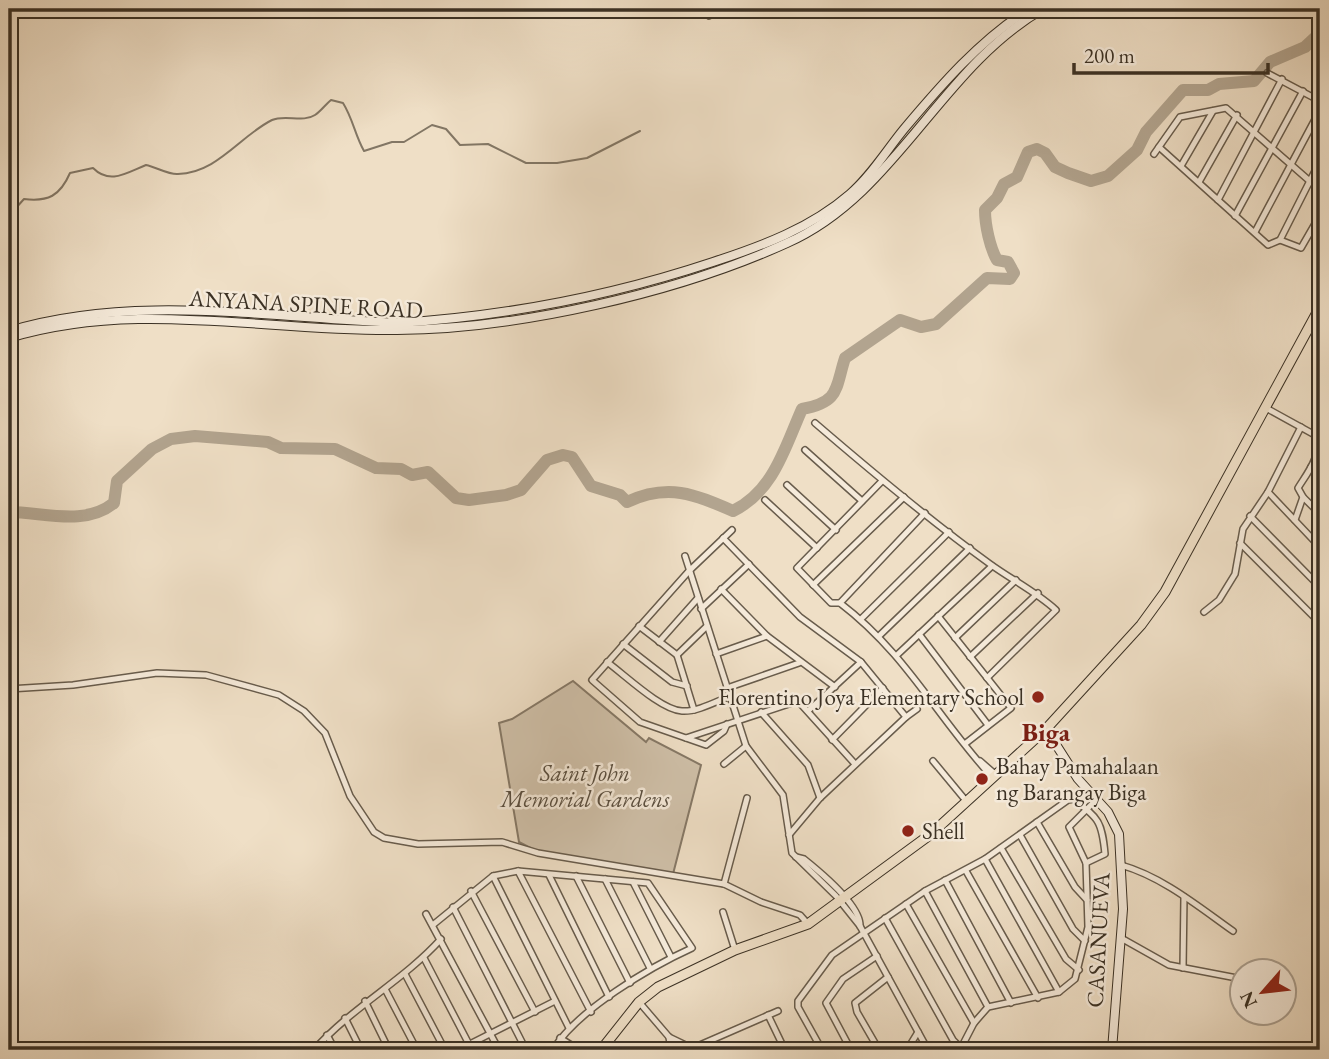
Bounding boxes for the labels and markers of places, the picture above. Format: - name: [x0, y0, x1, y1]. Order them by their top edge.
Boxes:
- place label: Florentino Joya Elementary School: [718, 682, 1024, 712]
- marker: Florentino Joya Elementary School: [1030, 689, 1046, 705]
- place label: Bahay Pamahalaan ng Barangay Biga: [996, 751, 1159, 807]
- marker: Bahay Pamahalaan ng Barangay Biga: [974, 771, 990, 787]
- place label: Shell: [922, 816, 965, 846]
- marker: Shell: [900, 823, 916, 839]

